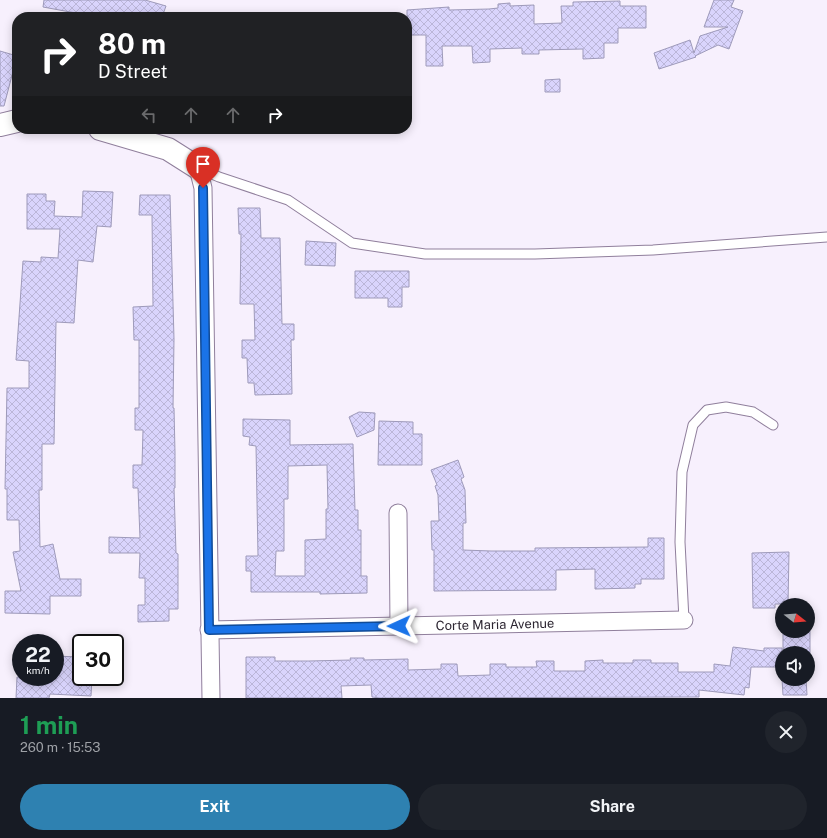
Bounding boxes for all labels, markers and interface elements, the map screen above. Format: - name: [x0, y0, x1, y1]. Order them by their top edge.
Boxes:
- text: 80 m: [98, 27, 166, 60]
- icon: right: [32, 28, 84, 80]
- text: D Street: [98, 61, 167, 82]
- icon: left: [138, 104, 160, 126]
- icon: ahead: [180, 104, 202, 126]
- icon: ahead: [222, 104, 244, 126]
- icon: right: [264, 104, 286, 126]
- pin: [186, 147, 220, 188]
- icon: arrive: [192, 153, 214, 175]
- north arrow: [775, 598, 815, 638]
- map controls: [775, 598, 815, 686]
- position arrow: [378, 605, 420, 647]
- street label: Corte Maria Avenue: [435, 616, 554, 633]
- speed limit sign: 30: [72, 634, 124, 686]
- text: 22: [25, 643, 51, 667]
- button: sound: [775, 646, 815, 686]
- text: km/h: [26, 664, 50, 676]
- text: 1 min: [20, 711, 78, 739]
- button: close: [765, 711, 807, 753]
- text: 260 m · 15:53: [20, 740, 100, 755]
- button: Exit: [20, 784, 410, 830]
- button: Share: [418, 784, 807, 830]

